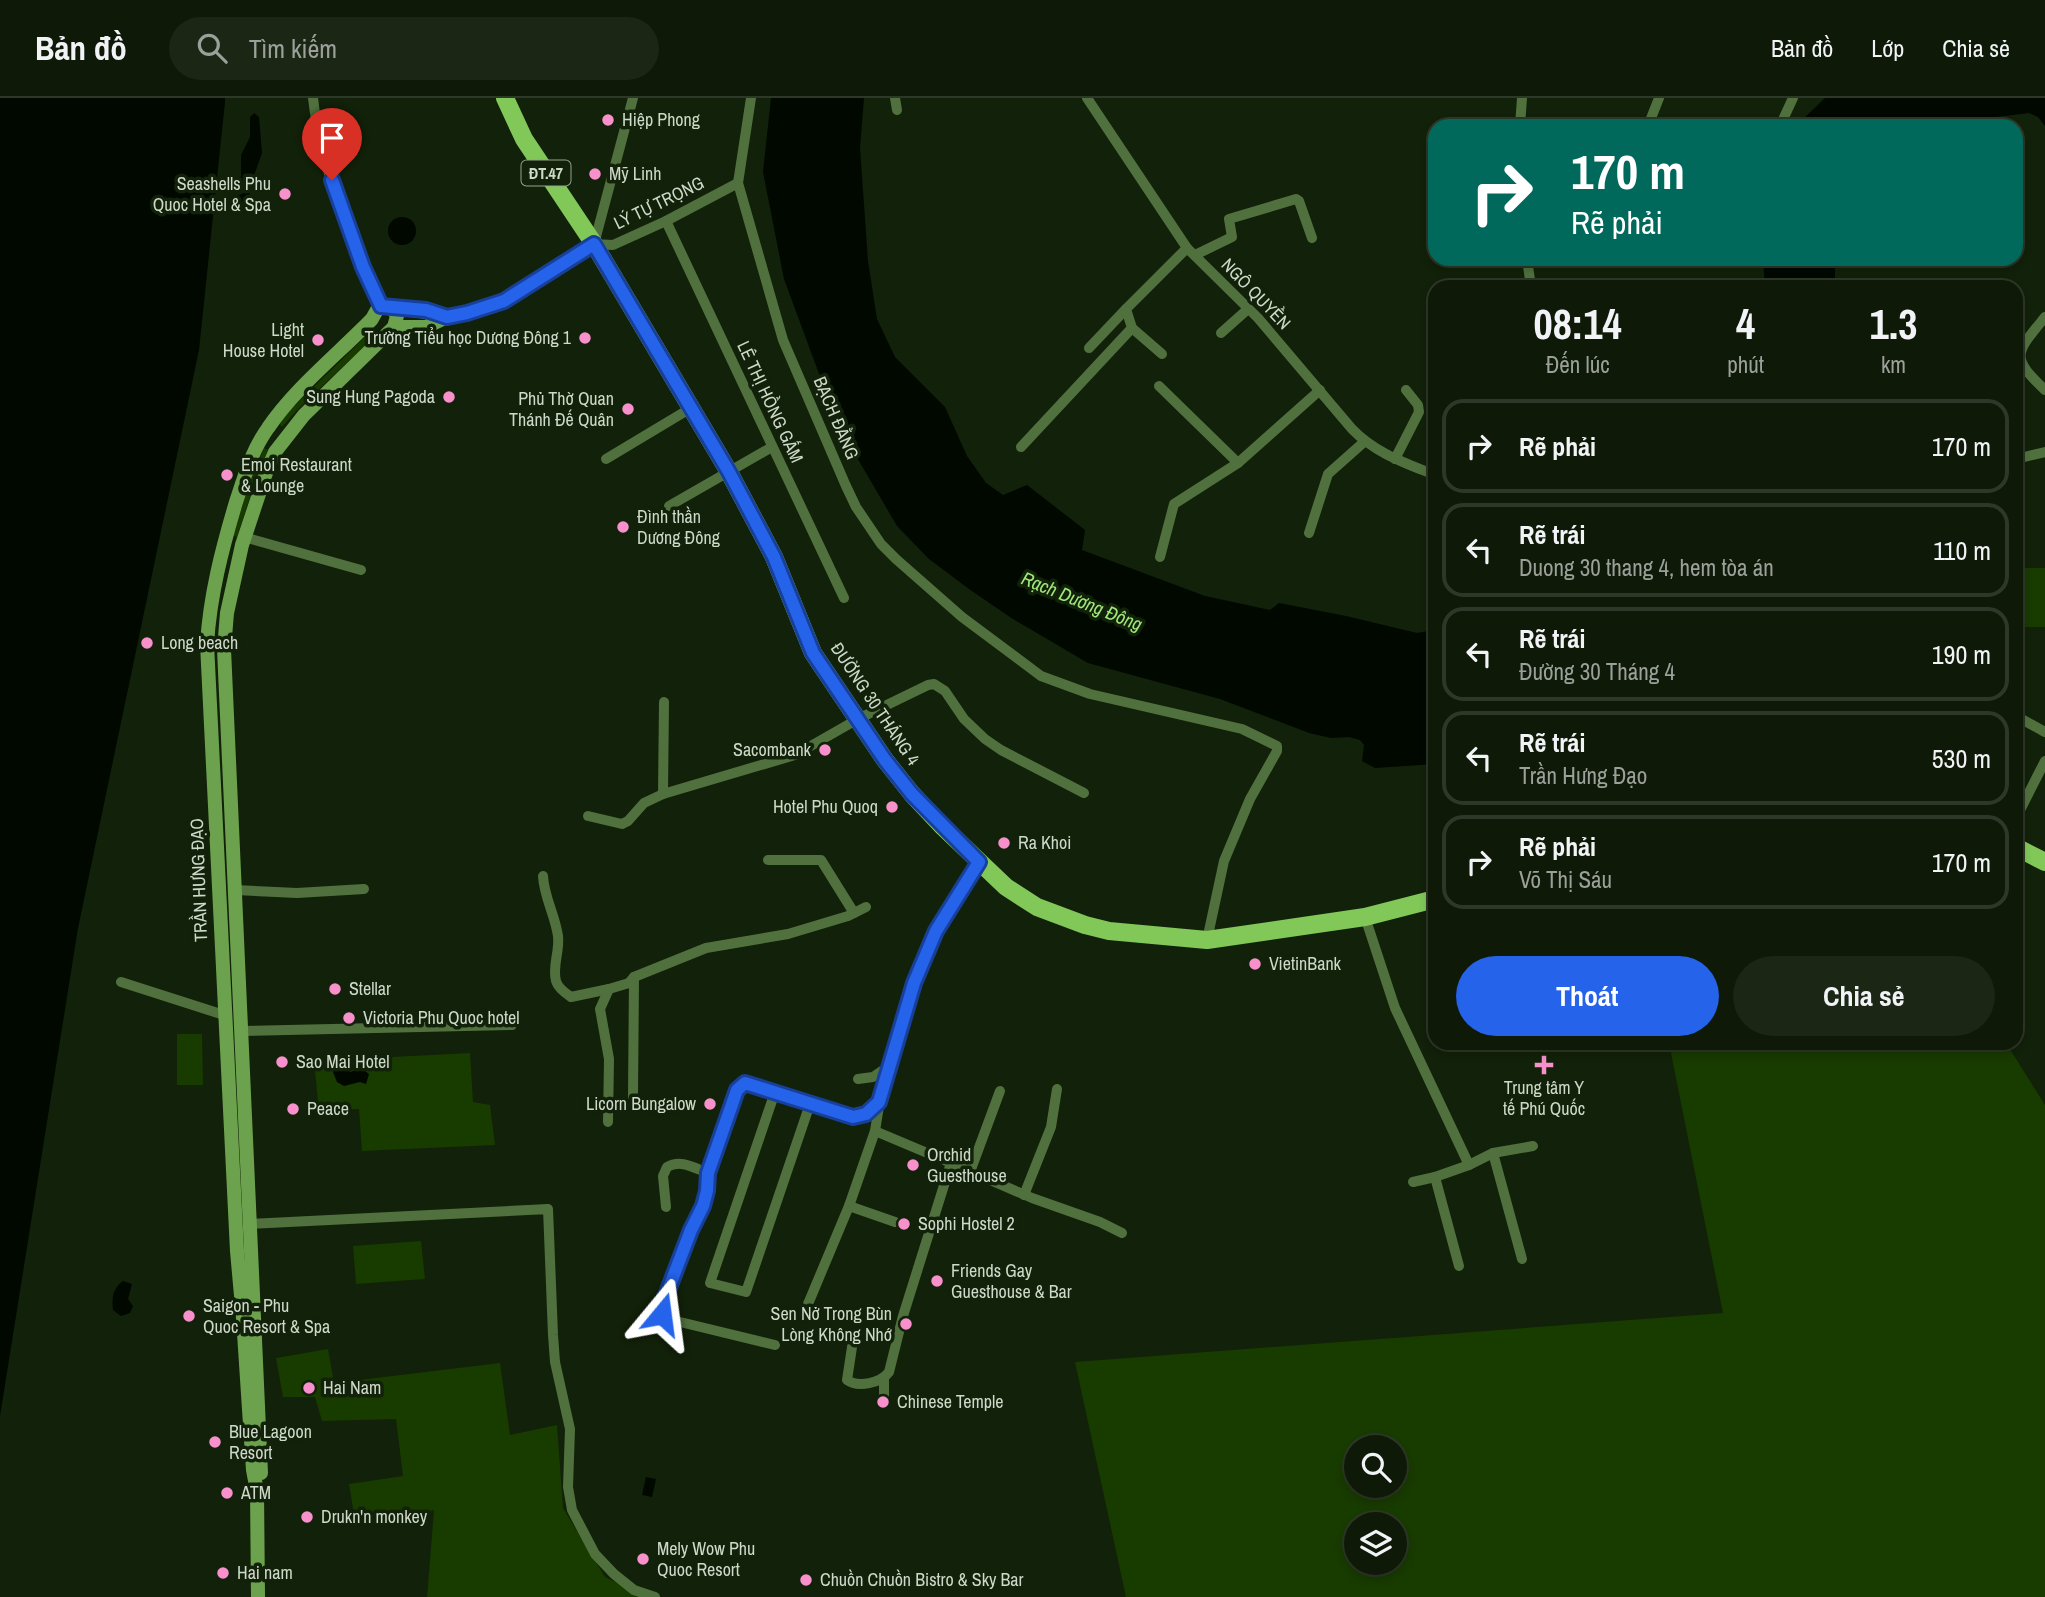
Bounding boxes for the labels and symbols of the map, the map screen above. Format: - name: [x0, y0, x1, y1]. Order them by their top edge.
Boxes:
- place label: Hiệp Phong: [622, 107, 701, 132]
- pin: [302, 108, 362, 180]
- marker: Hiệp Phong: [600, 112, 616, 128]
- road number: ĐT.47: [522, 160, 570, 186]
- place label: Mỹ Linh: [609, 161, 662, 186]
- marker: Mỹ Linh: [587, 166, 603, 182]
- street label: LÝ TỰ TRỌNG: [610, 170, 708, 235]
- place label: Seashells Phu Quoc Hotel & Spa: [153, 171, 271, 217]
- marker: Seashells Phu Quoc Hotel & Spa: [277, 186, 293, 202]
- street label: NGÔ QUYỀN: [1216, 253, 1297, 335]
- place label: Light House Hotel: [223, 317, 304, 363]
- place label: Trường Tiểu học Dương Đông 1: [365, 325, 572, 350]
- marker: Trường Tiểu học Dương Đông 1: [577, 330, 593, 346]
- marker: Light House Hotel: [310, 332, 326, 348]
- street label: LÊ THỊ HỒNG GẤM: [731, 337, 810, 467]
- street label: BẠCH ĐẰNG: [808, 373, 865, 463]
- place label: Sung Hung Pagoda: [306, 384, 435, 409]
- place label: Phủ Thờ Quan Thánh Đế Quân: [509, 386, 614, 432]
- marker: Sung Hung Pagoda: [441, 389, 457, 405]
- marker: Phủ Thờ Quan Thánh Đế Quân: [620, 401, 636, 417]
- place label: Emoi Restaurant & Lounge: [241, 452, 352, 498]
- marker: Emoi Restaurant & Lounge: [219, 467, 235, 483]
- place label: Đình thần Dương Đông: [637, 504, 721, 550]
- marker: Đình thần Dương Đông: [615, 519, 631, 535]
- water label: Rạch Dương Đông: [1018, 565, 1147, 637]
- place label: Long beach: [161, 630, 238, 655]
- marker: Long beach: [139, 635, 155, 651]
- street label: ĐƯỜNG 30 THÁNG 4: [825, 637, 926, 770]
- place label: Sacombank: [733, 737, 812, 762]
- marker: Sacombank: [817, 742, 833, 758]
- place label: Hotel Phu Quoq: [773, 794, 878, 819]
- marker: Hotel Phu Quoq: [884, 799, 900, 815]
- street label: TRẦN HƯNG ĐẠO: [184, 818, 213, 942]
- place label: Ra Khoi: [1018, 830, 1071, 855]
- marker: Ra Khoi: [996, 835, 1012, 851]
- place label: VietinBank: [1269, 951, 1342, 976]
- marker: VietinBank: [1247, 956, 1263, 972]
- place label: Stellar: [349, 976, 391, 1001]
- marker: Stellar: [327, 981, 343, 997]
- place label: Victoria Phu Quoc hotel: [363, 1005, 519, 1030]
- marker: Victoria Phu Quoc hotel: [341, 1010, 357, 1026]
- place label: Sao Mai Hotel: [296, 1049, 390, 1074]
- marker: Sao Mai Hotel: [274, 1054, 290, 1070]
- marker: Trung tâm Y tế Phú Quốc: [1534, 1055, 1554, 1075]
- place label: Trung tâm Y tế Phú Quốc: [1503, 1075, 1585, 1121]
- place label: Licorn Bungalow: [586, 1091, 696, 1116]
- place label: Peace: [307, 1096, 349, 1121]
- marker: Licorn Bungalow: [702, 1096, 718, 1112]
- marker: Peace: [285, 1101, 301, 1117]
- place label: Orchid Guesthouse: [927, 1142, 1007, 1188]
- marker: Orchid Guesthouse: [905, 1157, 921, 1173]
- place label: Sophi Hostel 2: [918, 1211, 1015, 1236]
- marker: Sophi Hostel 2: [896, 1216, 912, 1232]
- place label: Friends Gay Guesthouse & Bar: [951, 1258, 1072, 1304]
- marker: Friends Gay Guesthouse & Bar: [929, 1273, 945, 1289]
- position arrow: [625, 1277, 699, 1351]
- place label: Saigon - Phu Quoc Resort & Spa: [203, 1293, 330, 1339]
- place label: Sen Nở Trong Bùn Lòng Không Nhớ: [771, 1301, 892, 1347]
- marker: Saigon - Phu Quoc Resort & Spa: [181, 1308, 197, 1324]
- marker: Sen Nở Trong Bùn Lòng Không Nhớ: [898, 1316, 914, 1332]
- place label: Hai Nam: [323, 1375, 381, 1400]
- marker: Hai Nam: [301, 1380, 317, 1396]
- place label: Chinese Temple: [897, 1389, 1003, 1414]
- marker: Chinese Temple: [875, 1394, 891, 1410]
- place label: Blue Lagoon Resort: [229, 1419, 312, 1465]
- marker: Blue Lagoon Resort: [207, 1434, 223, 1450]
- place label: ATM: [240, 1480, 271, 1505]
- marker: ATM: [219, 1485, 235, 1501]
- place label: Drukn'n monkey: [321, 1504, 428, 1529]
- marker: Drukn'n monkey: [299, 1509, 315, 1525]
- place label: Mely Wow Phu Quoc Resort: [657, 1536, 755, 1582]
- marker: Mely Wow Phu Quoc Resort: [635, 1551, 651, 1567]
- place label: Hai nam: [237, 1560, 293, 1585]
- marker: Hai nam: [215, 1565, 231, 1581]
- place label: Chuồn Chuồn Bistro & Sky Bar: [820, 1567, 1024, 1592]
- marker: Chuồn Chuồn Bistro & Sky Bar: [798, 1572, 814, 1588]

